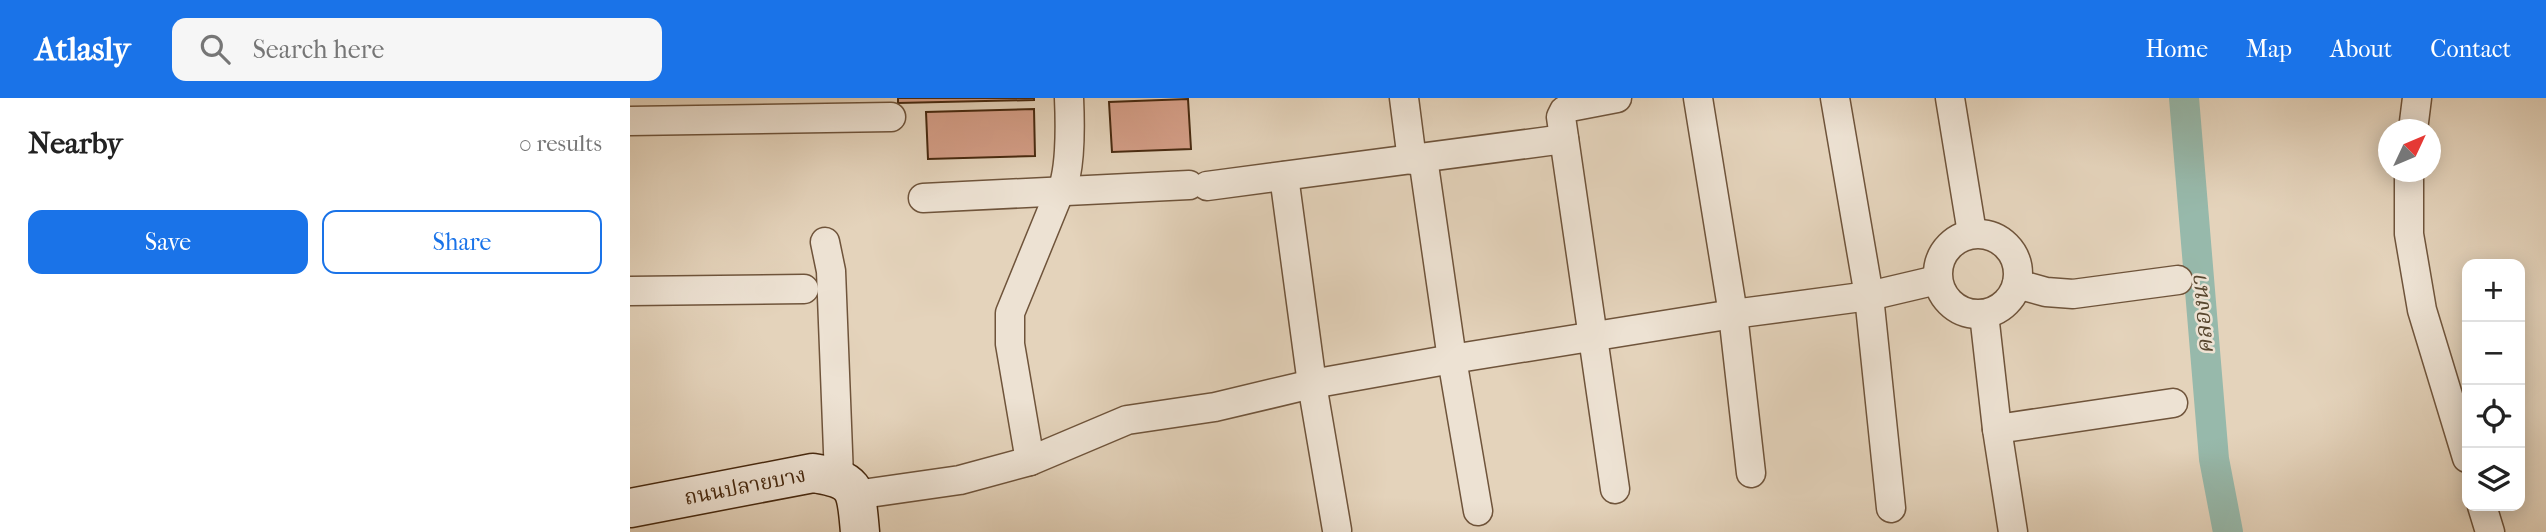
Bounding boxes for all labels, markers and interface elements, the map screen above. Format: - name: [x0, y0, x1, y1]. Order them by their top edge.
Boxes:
- search box: [172, 18, 662, 81]
- text: Atlasly: [35, 30, 130, 69]
- icon: search: [196, 30, 234, 68]
- text: Search here: [252, 34, 384, 65]
- text: Home: [2146, 35, 2208, 63]
- text: Map: [2246, 35, 2292, 63]
- text: About: [2330, 35, 2392, 63]
- text: Contact: [2430, 35, 2511, 63]
- north arrow: [2378, 119, 2441, 182]
- text: Nearby: [28, 126, 123, 161]
- text: 0 results: [519, 130, 602, 157]
- button: Save: [28, 210, 308, 274]
- button: Share: [322, 210, 602, 274]
- map controls: [2462, 259, 2525, 511]
- button: +: [2462, 259, 2525, 322]
- water label: คลองนา: [2185, 274, 2219, 355]
- button: −: [2462, 322, 2525, 385]
- button: locate: [2462, 385, 2525, 448]
- button: layers: [2462, 448, 2525, 511]
- street label: ถนนปลายบาง: [682, 462, 808, 510]

